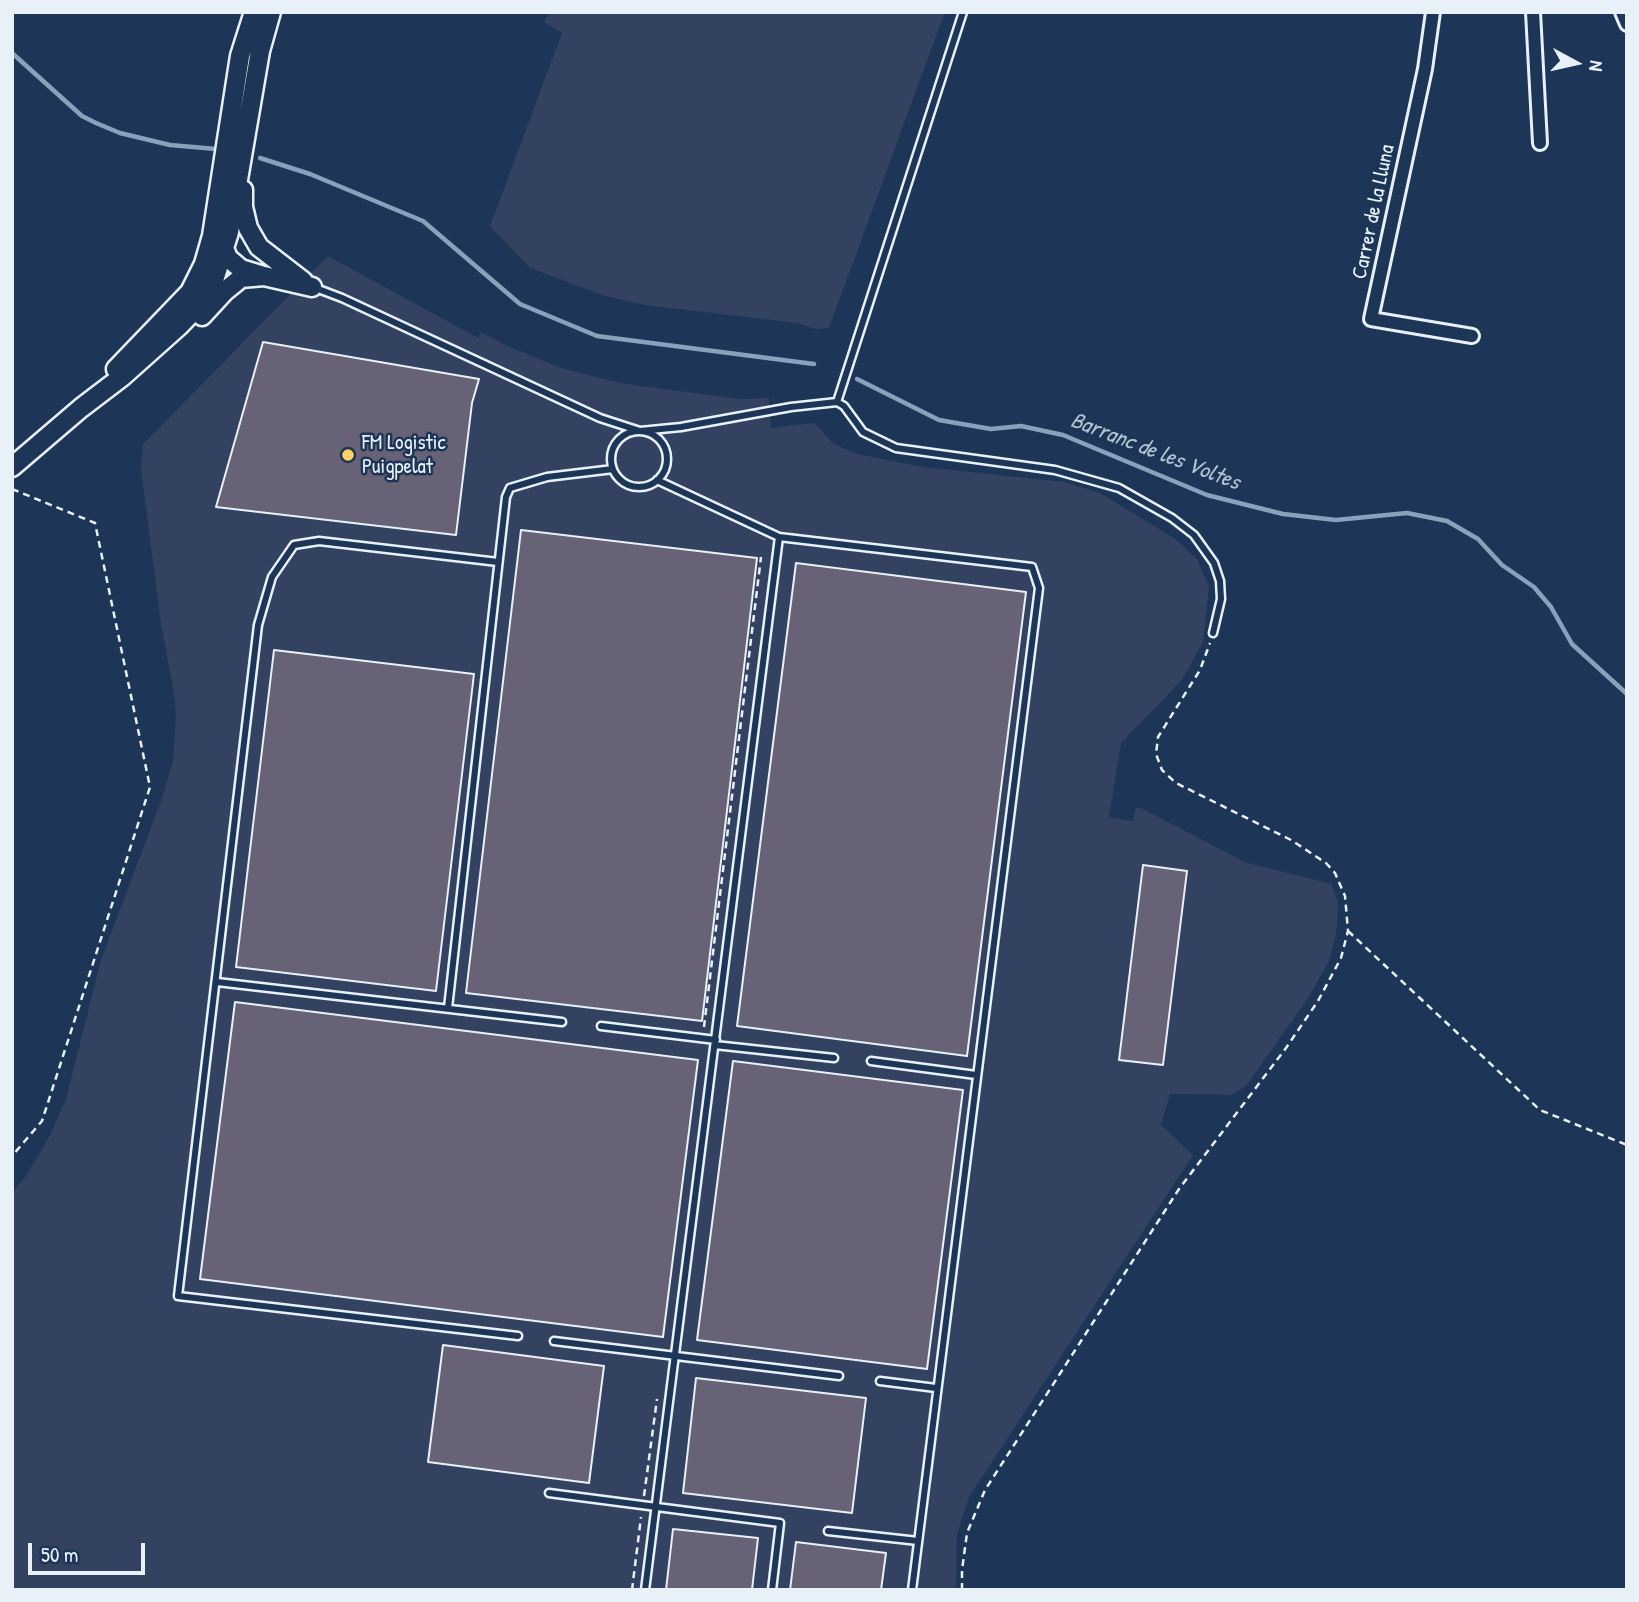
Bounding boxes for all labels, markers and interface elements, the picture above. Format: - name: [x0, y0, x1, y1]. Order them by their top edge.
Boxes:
- north arrow: [1541, 28, 1611, 98]
- text: N: [1583, 59, 1610, 73]
- street label: Carrer de la Lluna: [1347, 143, 1401, 281]
- water label: Barranc de les Voltes: [1066, 407, 1244, 497]
- place label: FM Logistic Puigpelat: [362, 430, 446, 480]
- marker: FM Logistic Puigpelat: [340, 447, 356, 463]
- scale bar: [32, 1528, 149, 1572]
- text: 50 m: [41, 1540, 78, 1569]

